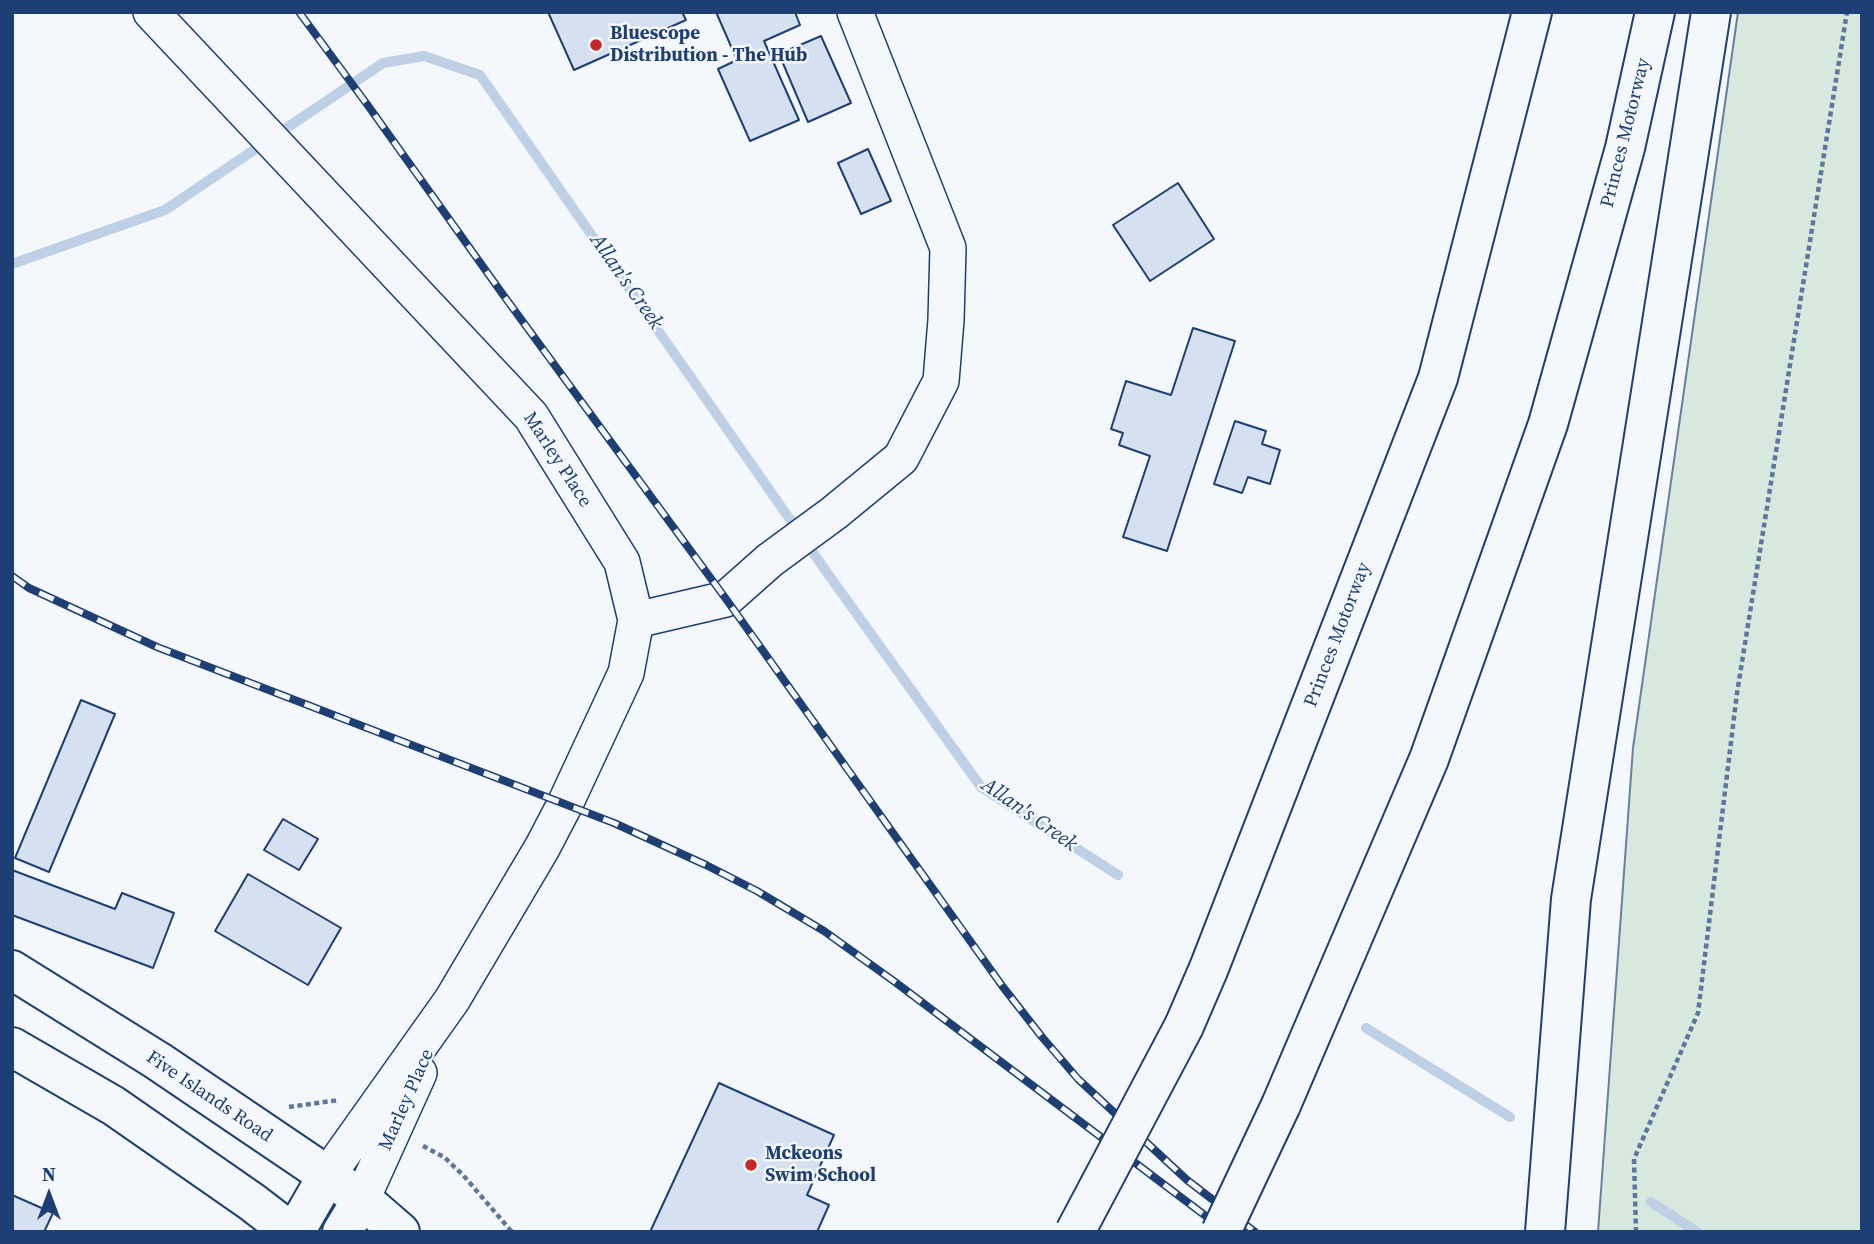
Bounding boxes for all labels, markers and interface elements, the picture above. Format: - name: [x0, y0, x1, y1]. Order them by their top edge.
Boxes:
- place label: Bluescope Distribution - The Hub: [610, 23, 807, 67]
- marker: Bluescope Distribution - The Hub: [588, 37, 604, 53]
- street label: Princes Motorway: [1596, 56, 1656, 210]
- water label: Allan's Creek: [584, 229, 668, 335]
- street label: Marley Place: [518, 408, 596, 512]
- street label: Princes Motorway: [1300, 559, 1376, 711]
- water label: Allan's Creek: [976, 773, 1082, 857]
- street label: Five Islands Road: [142, 1046, 276, 1148]
- street label: Marley Place: [374, 1046, 440, 1154]
- place label: Mckeons Swim School: [765, 1143, 876, 1187]
- marker: Mckeons Swim School: [743, 1157, 759, 1173]
- north arrow: [14, 1160, 84, 1230]
- text: N: [42, 1161, 56, 1187]

